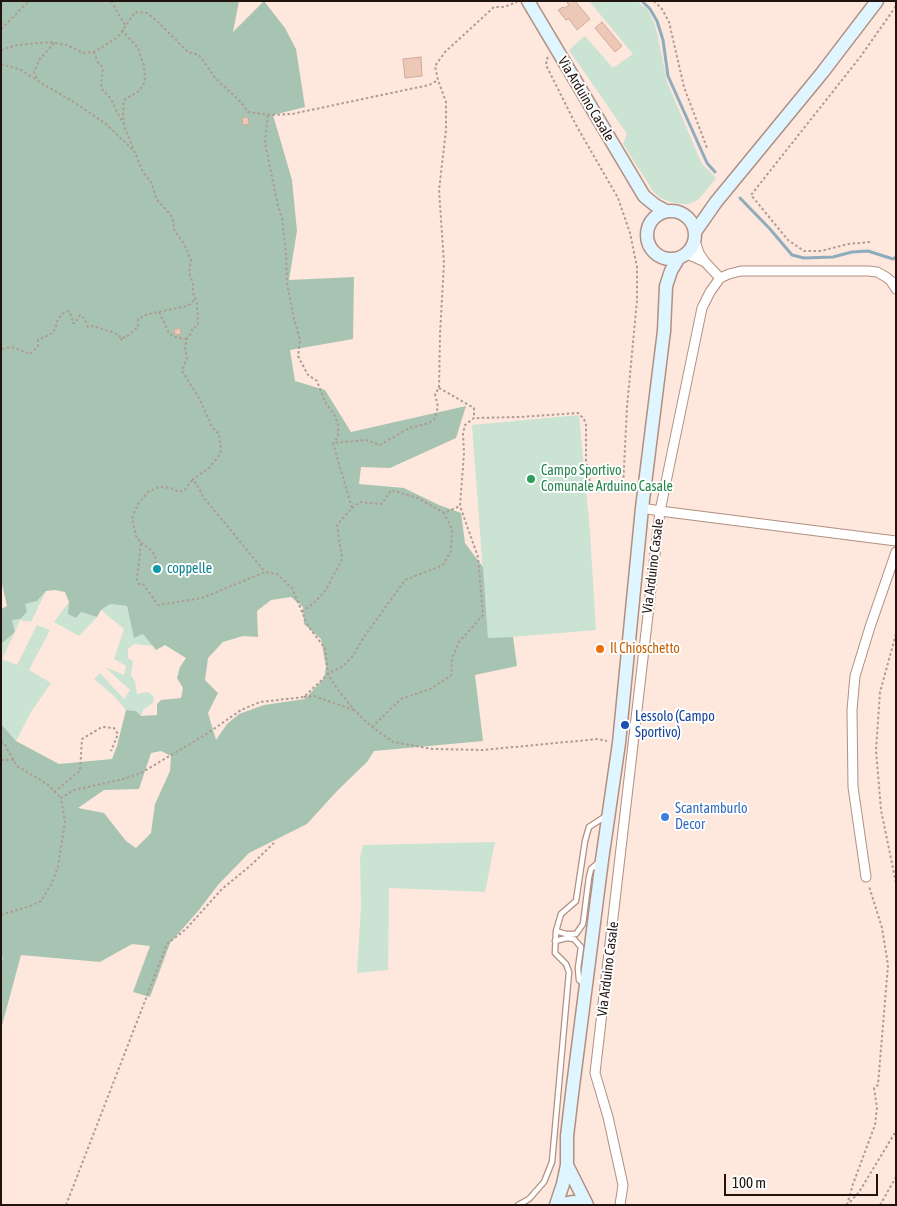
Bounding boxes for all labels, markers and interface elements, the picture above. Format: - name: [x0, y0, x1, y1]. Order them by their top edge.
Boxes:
- street label: Via Arduino Casale: [554, 54, 618, 144]
- place label: Campo Sportivo Comunale Arduino Casale: [541, 463, 673, 496]
- marker: Campo Sportivo Comunale Arduino Casale: [525, 473, 537, 485]
- street label: Via Arduino Casale: [639, 518, 667, 614]
- place label: coppelle: [167, 561, 212, 577]
- marker: coppelle: [151, 563, 163, 575]
- place label: Il Chioschetto: [610, 641, 680, 657]
- marker: Il Chioschetto: [594, 643, 606, 655]
- place label: Lessolo (Campo Sportivo): [635, 709, 715, 742]
- marker: Lessolo (Campo Sportivo): [619, 719, 631, 731]
- place label: Scantamburlo Decor: [675, 801, 748, 834]
- marker: Scantamburlo Decor: [659, 811, 671, 823]
- street label: Via Arduino Casale: [594, 921, 622, 1017]
- scale bar: [727, 1164, 881, 1196]
- text: 100 m: [732, 1174, 766, 1191]

